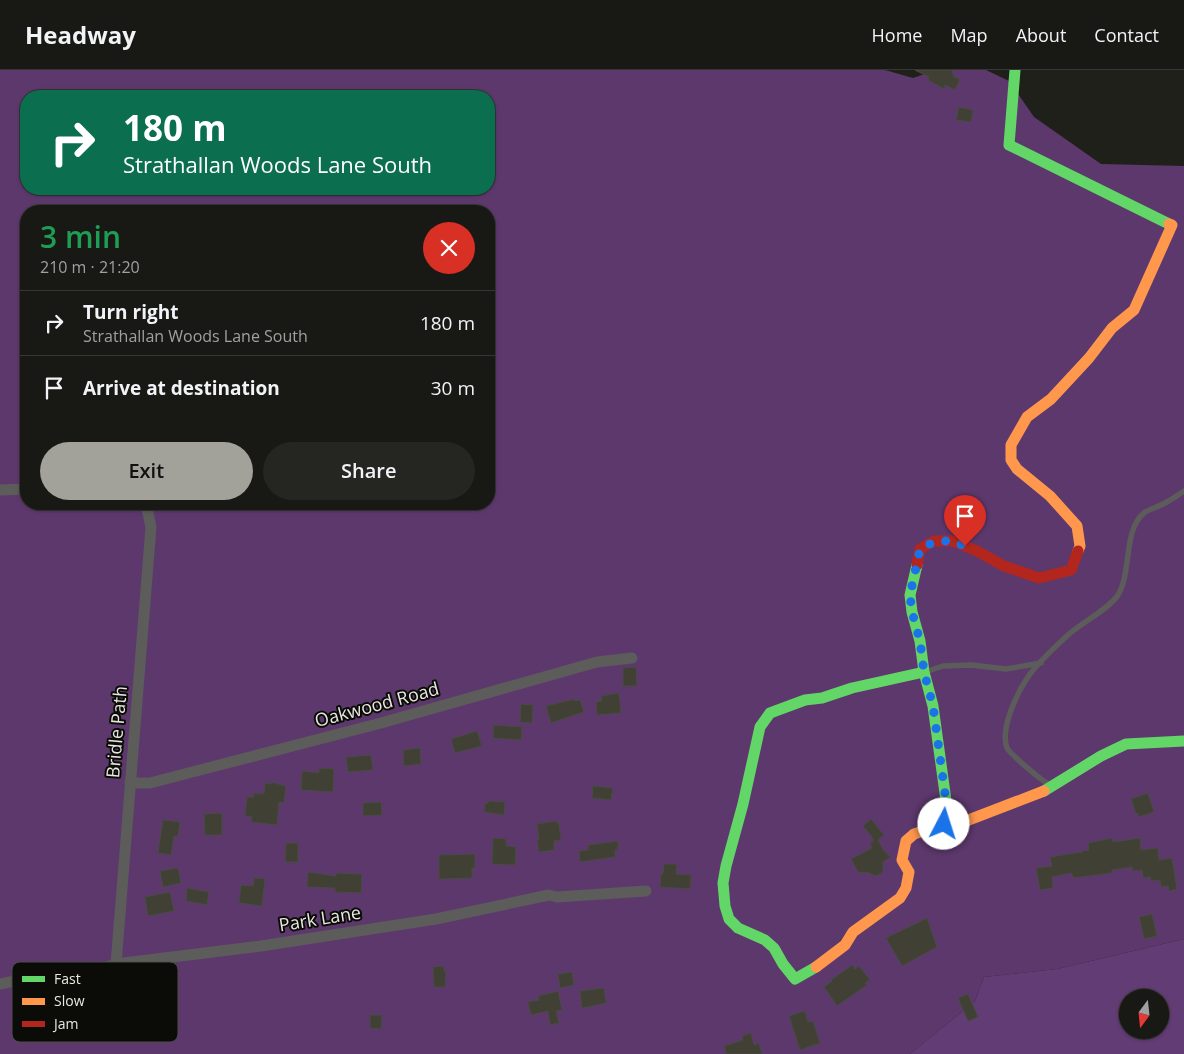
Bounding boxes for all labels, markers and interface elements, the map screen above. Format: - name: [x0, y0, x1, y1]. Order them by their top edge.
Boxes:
- text: Headway: [25, 18, 136, 51]
- text: Home: [872, 23, 922, 47]
- text: Map: [950, 23, 988, 47]
- text: About: [1016, 23, 1066, 47]
- text: Contact: [1094, 23, 1159, 47]
- text: 180 m: [123, 104, 227, 151]
- icon: right: [40, 110, 105, 175]
- text: Strathallan Woods Lane South: [123, 149, 432, 179]
- text: 3 min: [40, 216, 121, 257]
- button: close: [423, 222, 475, 274]
- text: 210 m · 21:20: [40, 256, 140, 278]
- text: Turn right: [83, 299, 178, 325]
- icon: right: [40, 309, 68, 337]
- text: 180 m: [420, 310, 475, 336]
- text: Strathallan Woods Lane South: [83, 325, 308, 347]
- icon: arrive: [40, 374, 68, 402]
- text: Arrive at destination: [83, 375, 280, 401]
- text: 30 m: [431, 375, 475, 401]
- button: Exit: [40, 442, 253, 500]
- button: Share: [263, 442, 475, 500]
- pin: [944, 495, 986, 546]
- icon: arrive: [951, 502, 979, 530]
- street label: Oakwood Road: [312, 676, 442, 732]
- street label: Bridle Path: [100, 685, 132, 779]
- position arrow: [917, 797, 969, 849]
- street label: Park Lane: [277, 900, 363, 936]
- legend: [12, 962, 178, 1042]
- text: Fast: [54, 969, 81, 988]
- north arrow: [1119, 989, 1169, 1039]
- map controls: [1119, 989, 1169, 1039]
- text: Slow: [54, 991, 85, 1010]
- text: Jam: [52, 1014, 79, 1033]

